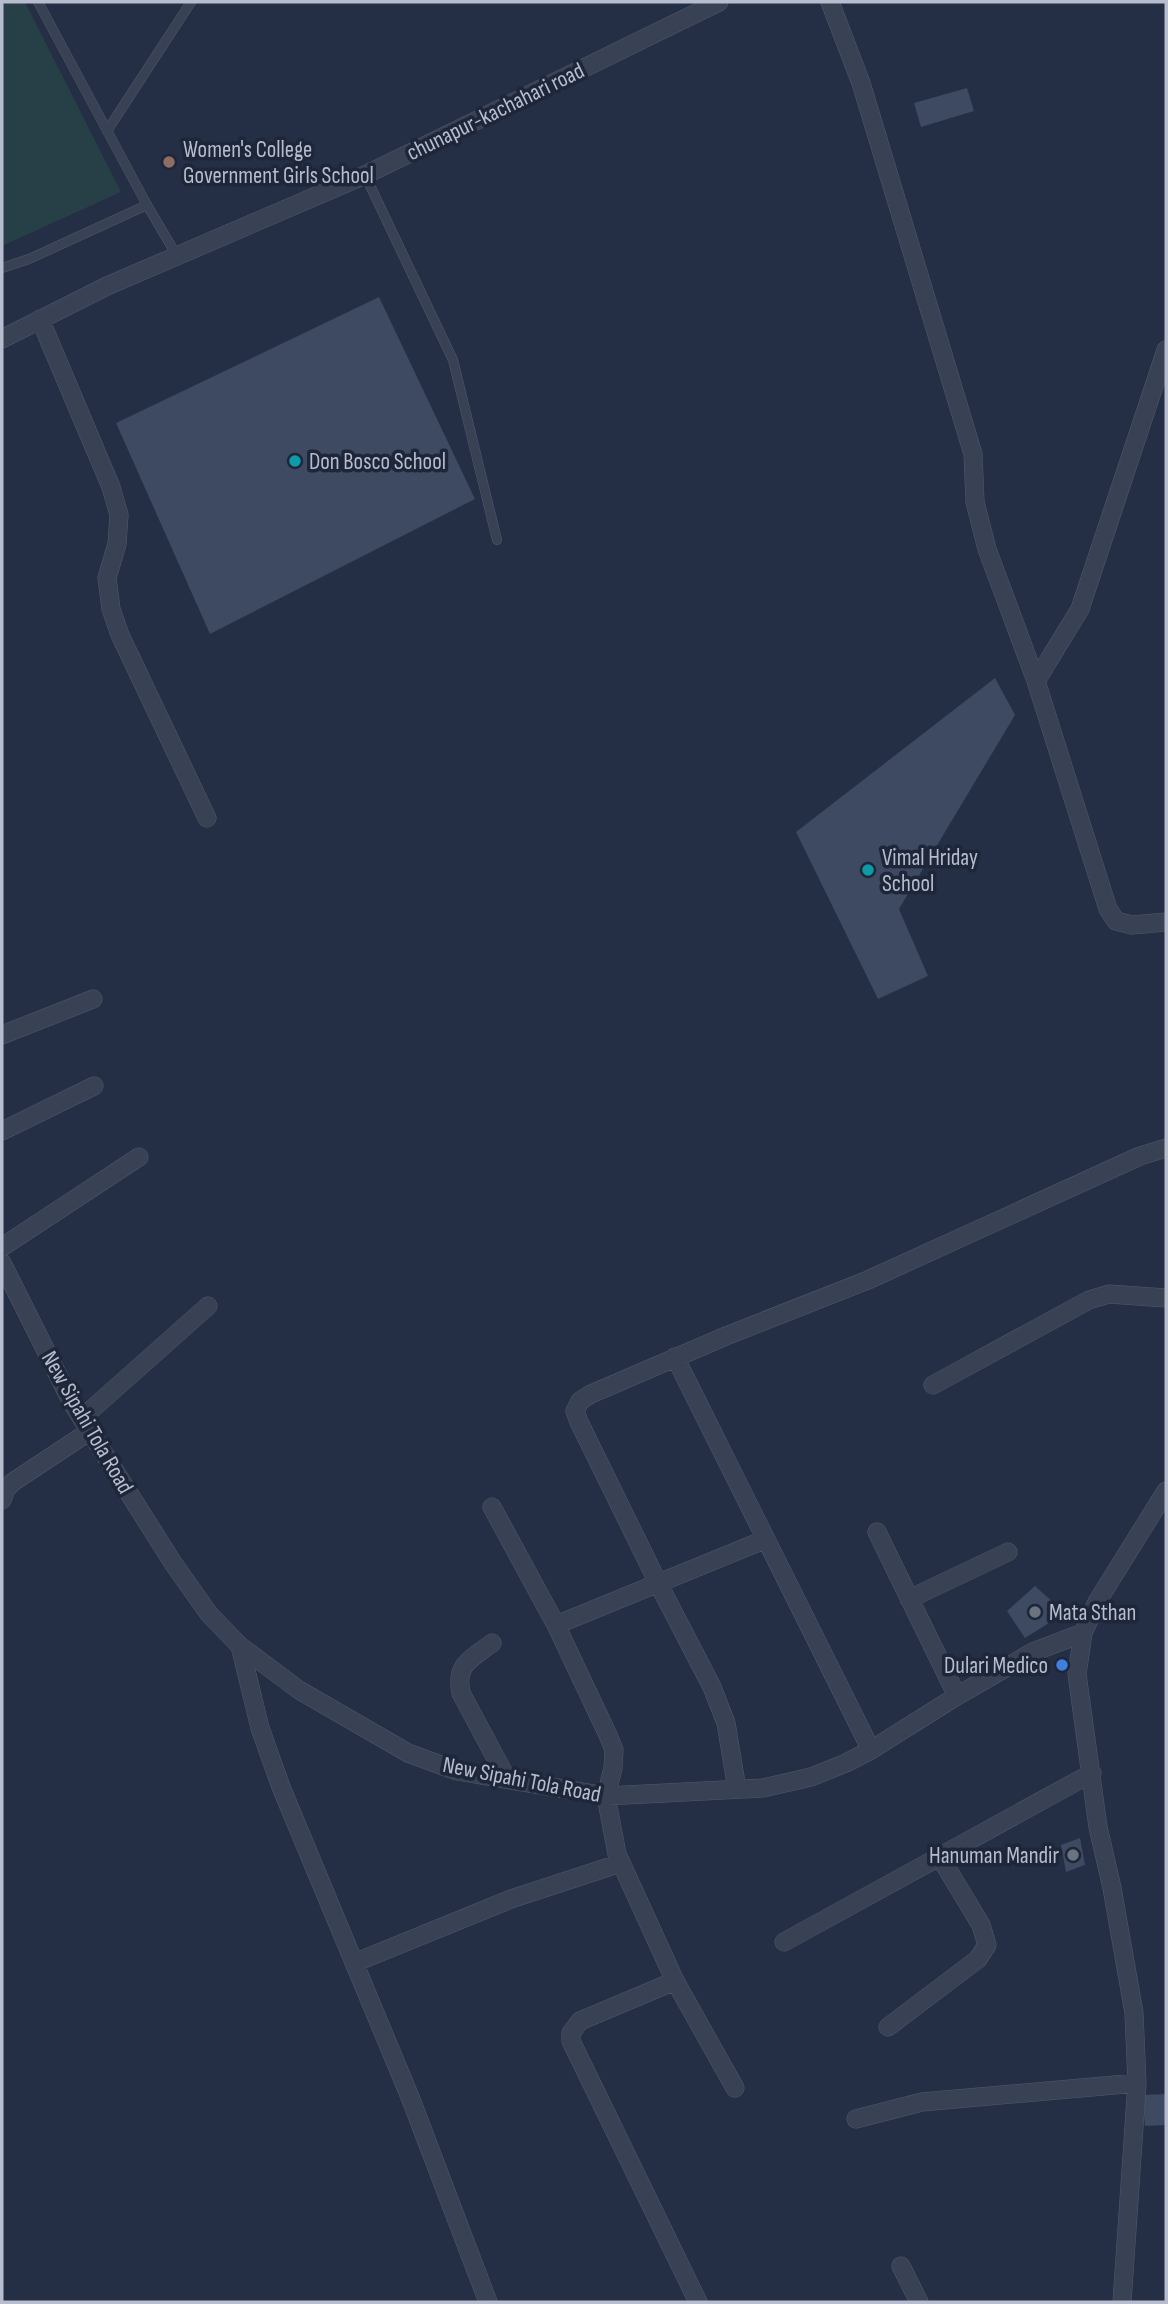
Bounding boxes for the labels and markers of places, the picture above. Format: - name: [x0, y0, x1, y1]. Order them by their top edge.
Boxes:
- place label: Women's College Government Girls School: [183, 136, 374, 190]
- marker: Women's College Government Girls School: [161, 154, 177, 170]
- place label: Don Bosco School: [309, 448, 446, 476]
- marker: Don Bosco School: [287, 453, 303, 469]
- place label: Vimal Hriday School: [882, 844, 978, 898]
- marker: Vimal Hriday School: [860, 862, 876, 878]
- place label: Mata Sthan: [1049, 1599, 1136, 1627]
- marker: Mata Sthan: [1027, 1604, 1043, 1620]
- place label: Dulari Medico: [944, 1652, 1048, 1680]
- marker: Dulari Medico: [1054, 1657, 1070, 1673]
- place label: Hanuman Mandir: [929, 1842, 1059, 1870]
- marker: Hanuman Mandir: [1065, 1847, 1081, 1863]

